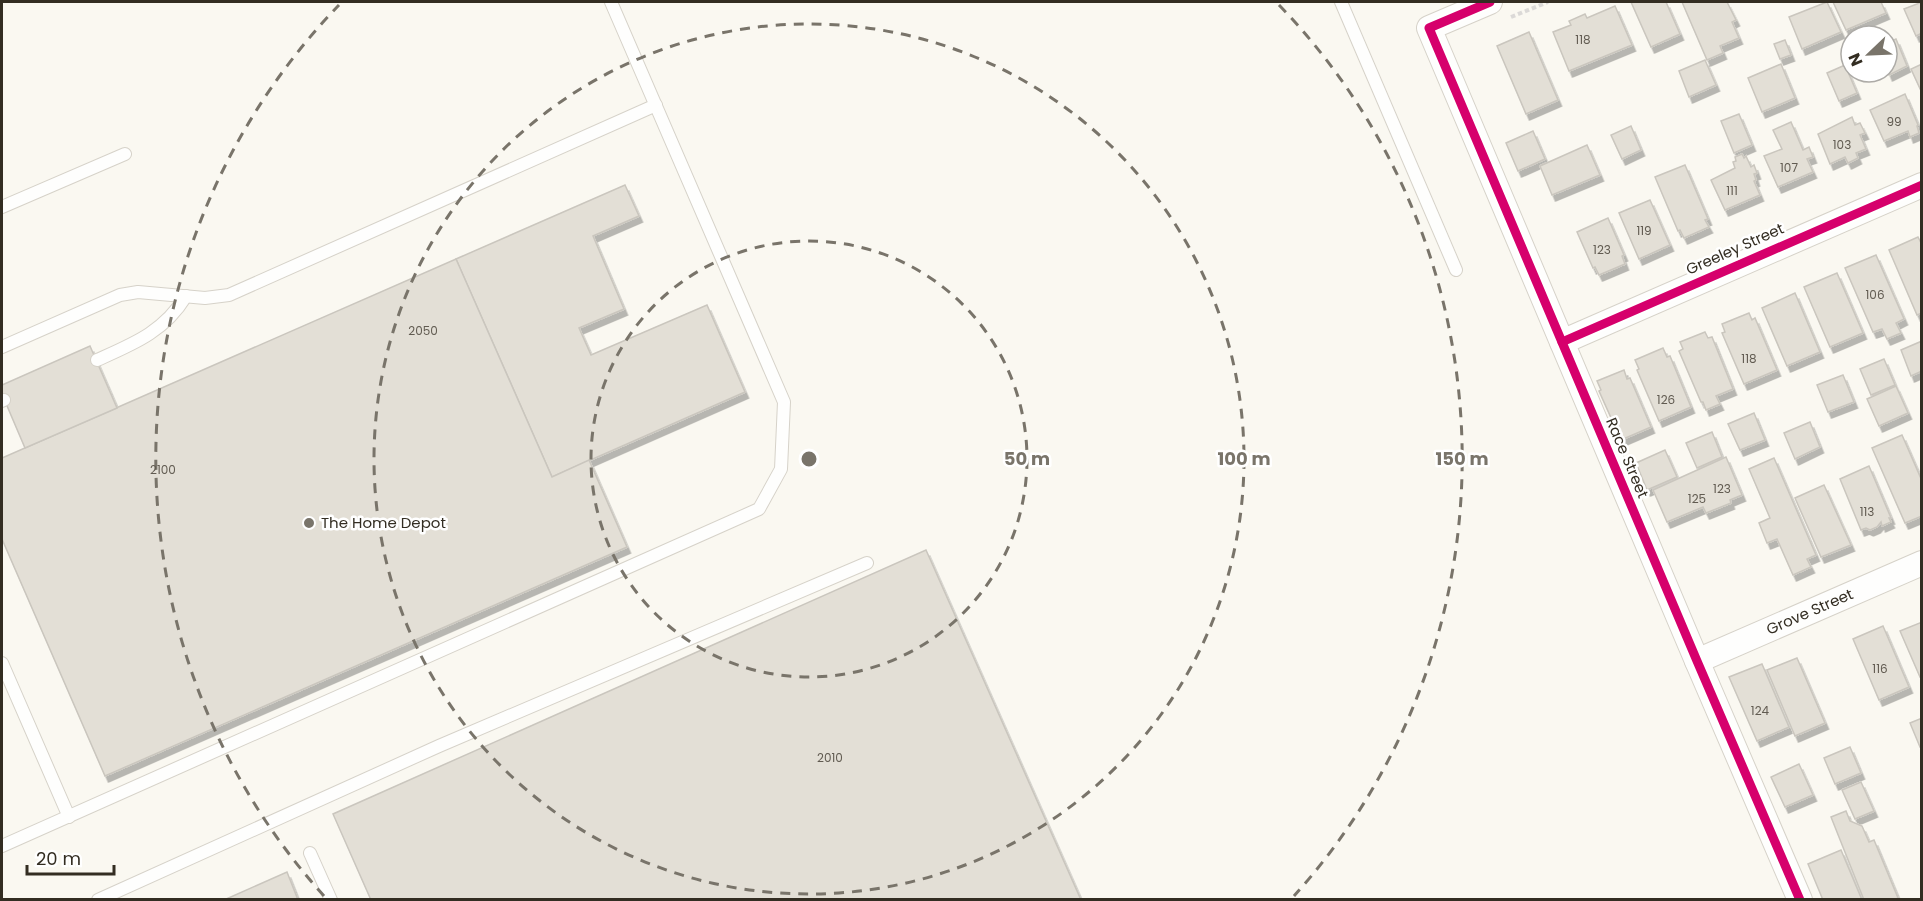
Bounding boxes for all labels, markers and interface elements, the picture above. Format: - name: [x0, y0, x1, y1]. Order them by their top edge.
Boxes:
- north arrow: [1839, 24, 1899, 84]
- house number: 118: [1575, 31, 1591, 48]
- text: N: [1843, 50, 1869, 70]
- house number: 99: [1886, 113, 1902, 130]
- house number: 103: [1833, 136, 1851, 153]
- house number: 107: [1780, 159, 1798, 176]
- house number: 111: [1726, 182, 1738, 199]
- street label: Greeley Street: [1682, 218, 1787, 280]
- house number: 119: [1636, 222, 1652, 239]
- house number: 123: [1593, 241, 1611, 258]
- house number: 106: [1866, 286, 1885, 303]
- house number: 2050: [408, 322, 438, 339]
- house number: 118: [1741, 350, 1757, 367]
- house number: 126: [1657, 391, 1675, 408]
- street label: Race Street: [1601, 414, 1654, 501]
- text: 50 m: [1004, 446, 1050, 471]
- text: 100 m: [1217, 446, 1271, 471]
- text: 150 m: [1435, 446, 1489, 471]
- centre of rings: [799, 449, 819, 469]
- house number: 2100: [150, 461, 176, 478]
- house number: 123: [1713, 480, 1731, 497]
- house number: 125: [1688, 490, 1706, 507]
- house number: 113: [1860, 503, 1874, 520]
- place label: The Home Depot: [321, 512, 446, 533]
- marker: The Home Depot: [302, 516, 316, 530]
- street label: Grove Street: [1763, 583, 1856, 640]
- house number: 116: [1872, 660, 1888, 677]
- house number: 124: [1751, 702, 1770, 719]
- house number: 2010: [817, 749, 843, 766]
- scale bar: [27, 838, 114, 876]
- text: 20 m: [36, 846, 81, 871]

